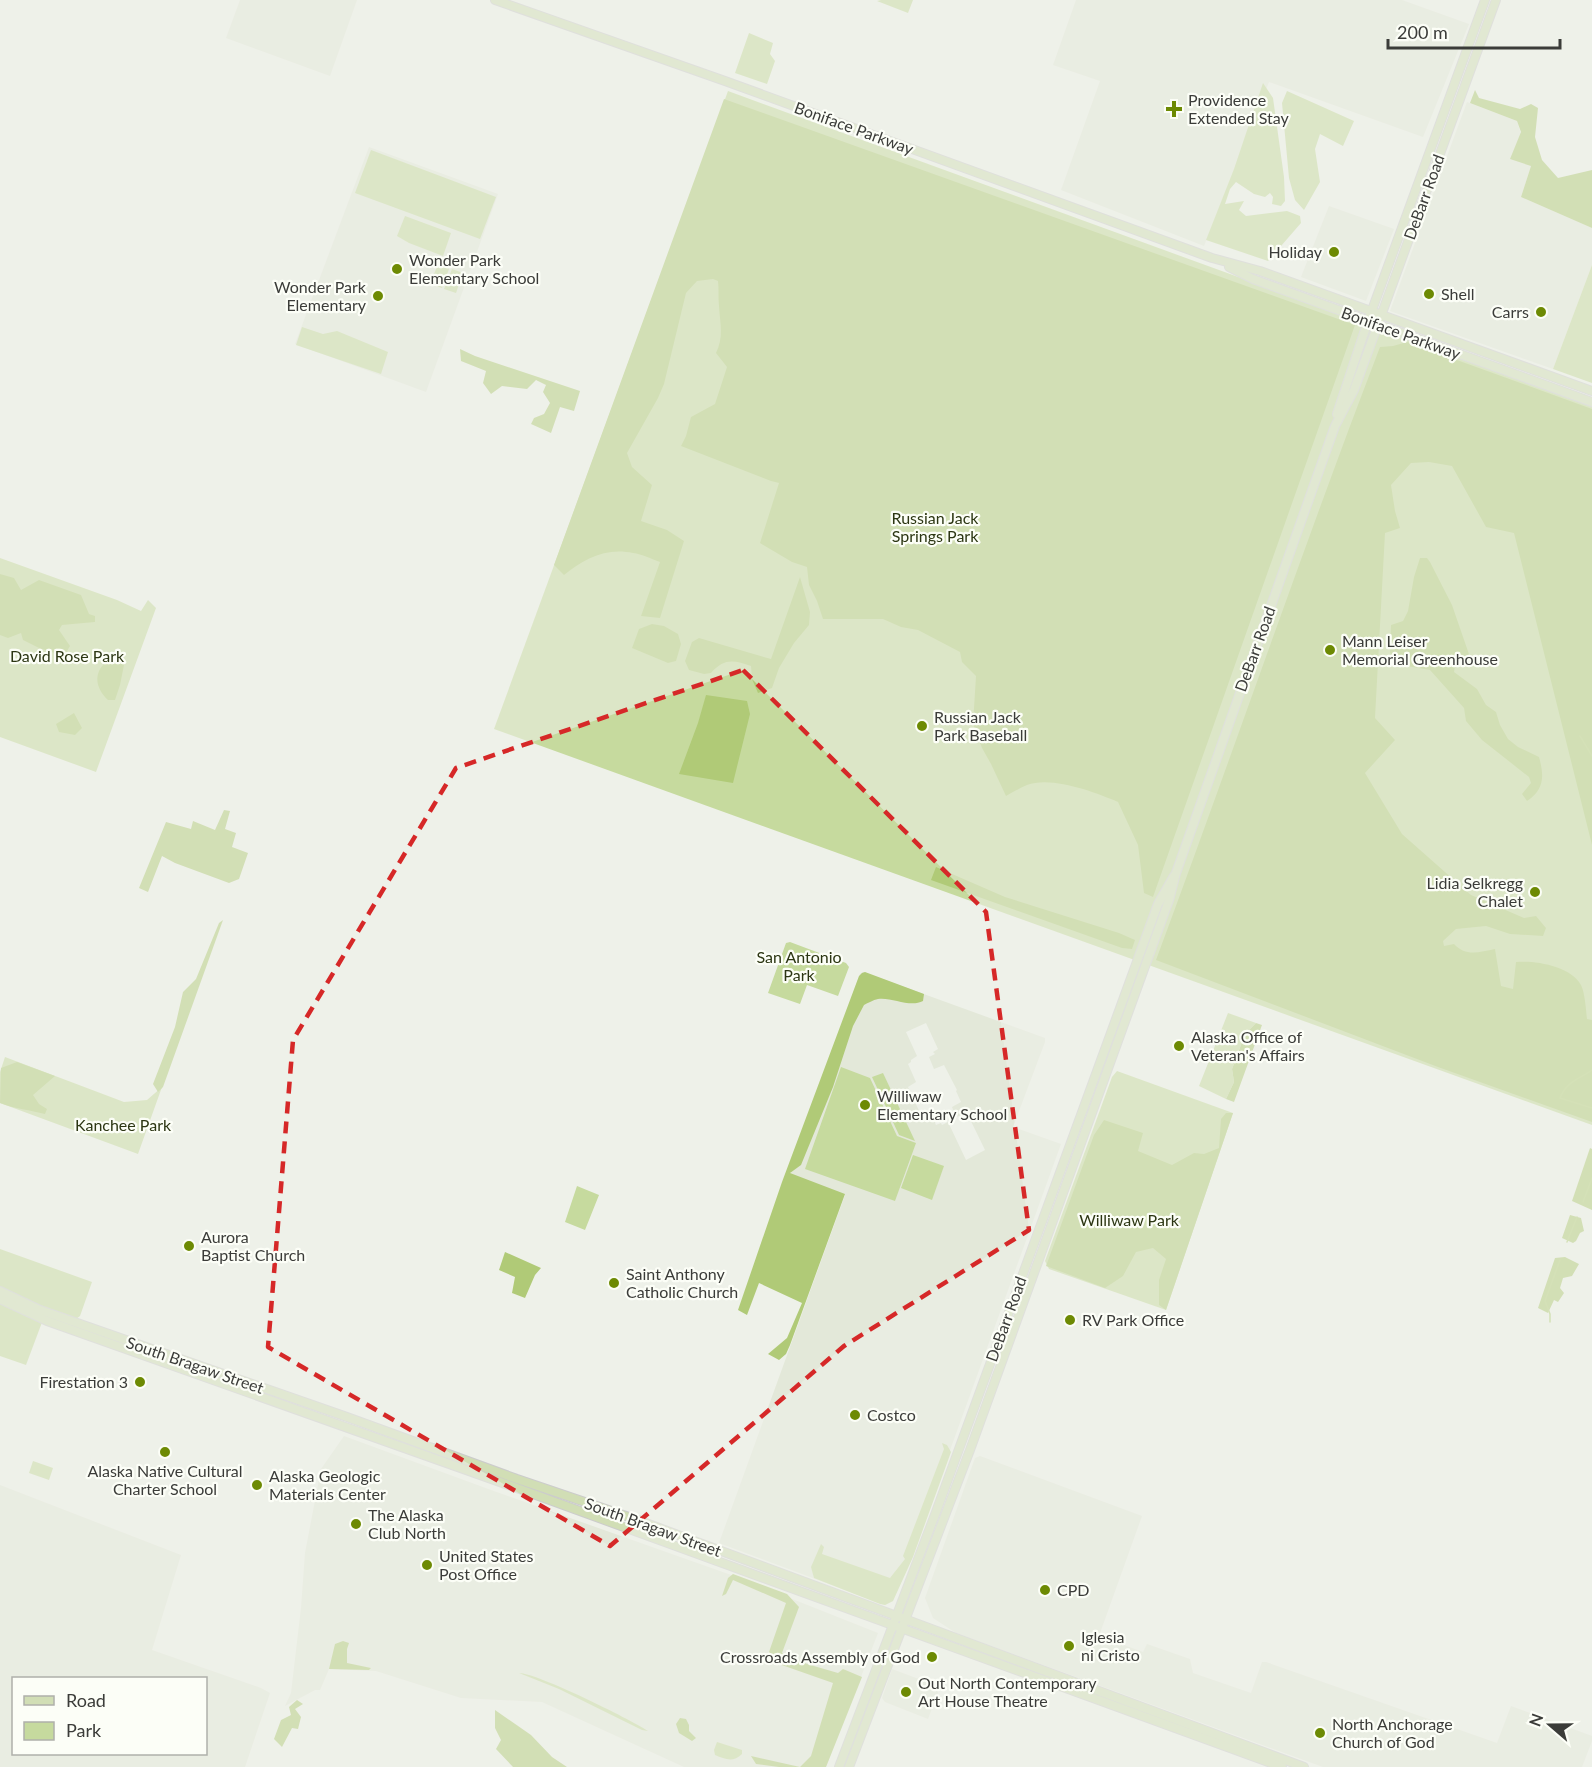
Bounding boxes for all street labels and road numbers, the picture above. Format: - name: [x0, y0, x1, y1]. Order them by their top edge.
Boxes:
- street label: Boniface Parkway: [792, 97, 917, 158]
- street label: DeBarr Road: [1399, 152, 1448, 242]
- street label: Boniface Parkway: [1339, 302, 1464, 363]
- street label: DeBarr Road: [1230, 604, 1279, 694]
- street label: DeBarr Road: [981, 1274, 1030, 1364]
- street label: South Bragaw Street: [124, 1332, 267, 1397]
- street label: South Bragaw Street: [582, 1493, 724, 1560]

